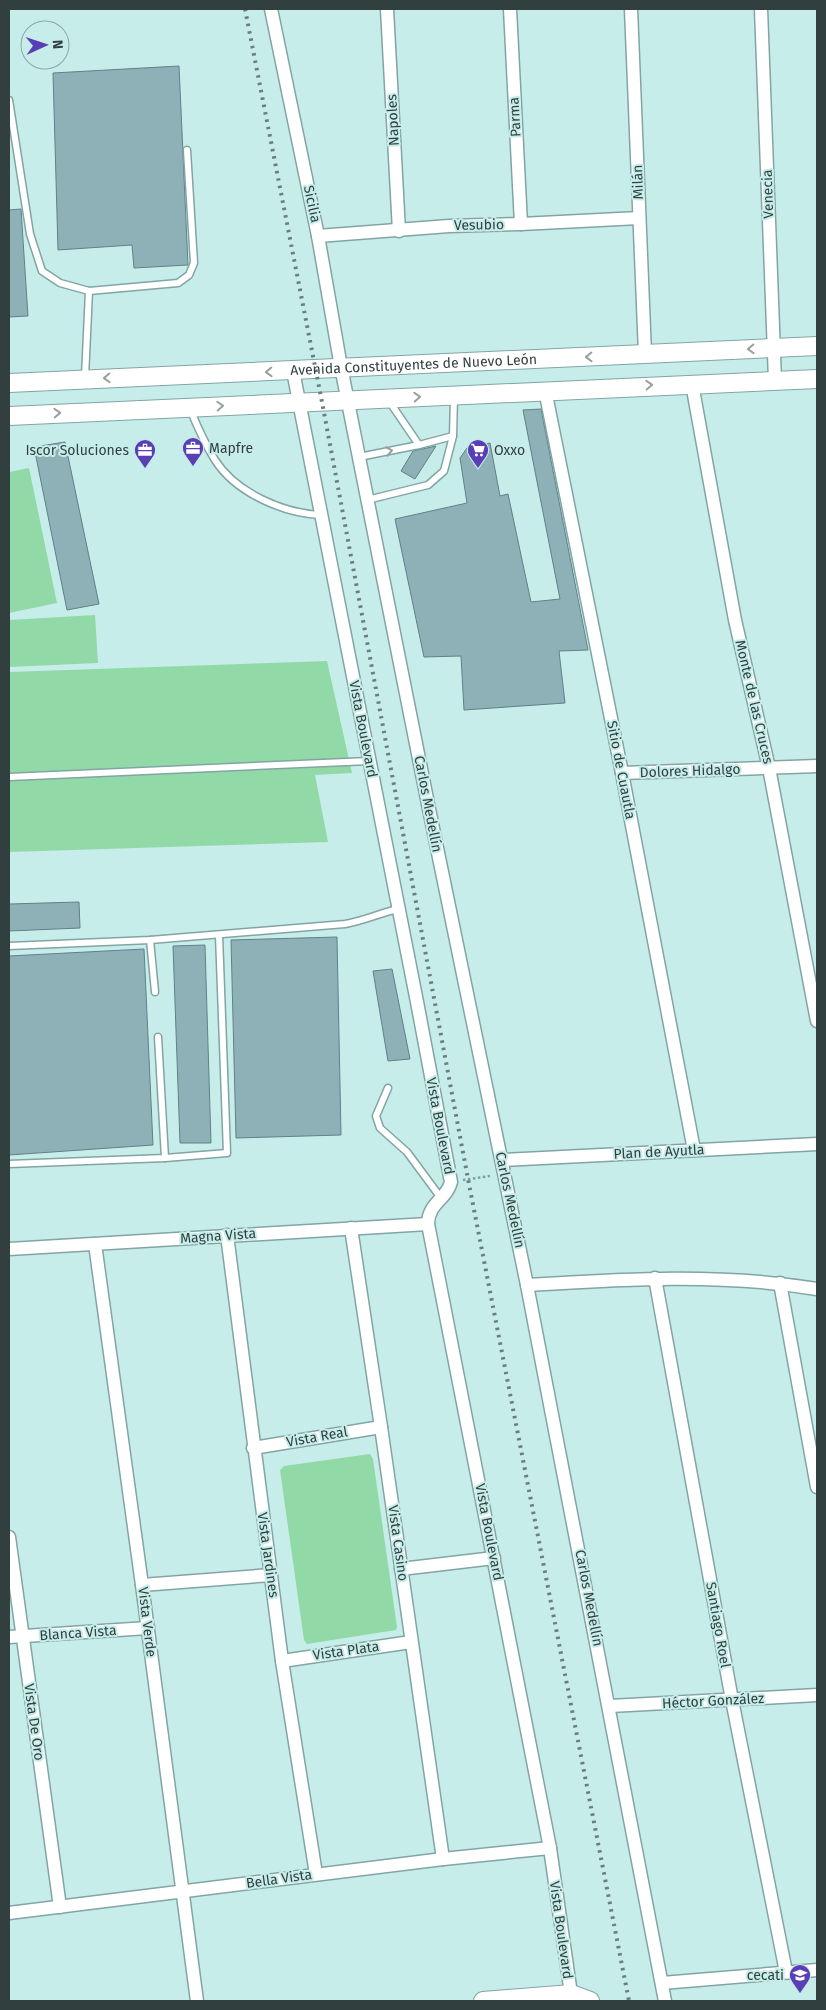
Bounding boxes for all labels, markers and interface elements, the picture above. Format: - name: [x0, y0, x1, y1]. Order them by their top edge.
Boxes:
- north arrow: [20, 20, 70, 70]
- text: N: [49, 39, 66, 49]
- street label: Napoles: [383, 93, 403, 146]
- street label: Parma: [505, 97, 525, 137]
- street label: Milán: [629, 164, 647, 200]
- street label: Venecia: [759, 169, 777, 219]
- street label: Sicilia: [300, 184, 324, 224]
- street label: Vesubio: [454, 216, 504, 234]
- one-way arrow: [747, 344, 755, 355]
- street label: Avenida Constituyentes de Nuevo León: [290, 350, 537, 379]
- one-way arrow: [585, 351, 593, 362]
- one-way arrow: [265, 366, 273, 377]
- one-way arrow: [103, 373, 111, 384]
- one-way arrow: [646, 380, 654, 391]
- one-way arrow: [413, 391, 421, 402]
- one-way arrow: [216, 401, 224, 412]
- one-way arrow: [54, 408, 62, 419]
- office icon: Mapfre: [181, 436, 205, 467]
- office icon: Iscor Soluciones: [133, 438, 157, 469]
- supermarket icon: Oxxo: [466, 438, 490, 469]
- place label: Mapfre: [209, 440, 253, 457]
- place label: Iscor Soluciones: [25, 442, 129, 459]
- place label: Oxxo: [494, 442, 525, 459]
- one-way arrow: [384, 446, 393, 456]
- street label: Monte de las Cruces: [731, 638, 777, 766]
- street label: Vista Boulevard: [345, 679, 381, 779]
- street label: Sitio de Cuautla: [603, 719, 639, 821]
- street label: Carlos Medellín: [410, 754, 446, 854]
- street label: Dolores Hidalgo: [639, 761, 741, 781]
- street label: Vista Boulevard: [422, 1076, 458, 1176]
- street label: Plan de Ayutla: [613, 1141, 705, 1163]
- street label: Carlos Medellín: [491, 1150, 529, 1250]
- street label: Magna Vista: [179, 1225, 257, 1247]
- street label: Vista Real: [285, 1423, 349, 1451]
- street label: Vista Boulevard: [471, 1482, 507, 1582]
- street label: Vista Casino: [384, 1504, 412, 1582]
- street label: Vista Jardines: [254, 1511, 282, 1599]
- street label: Carlos Medellín: [571, 1548, 607, 1648]
- street label: Santiago Roel: [702, 1581, 734, 1669]
- street label: Vista Verde: [134, 1586, 160, 1658]
- street label: Blanca Vista: [39, 1622, 117, 1644]
- street label: Vista Plata: [312, 1638, 380, 1664]
- street label: Vista De Oro: [20, 1682, 48, 1762]
- street label: Héctor González: [661, 1690, 765, 1712]
- street label: Bella Vista: [245, 1866, 313, 1892]
- street label: Vista Boulevard: [546, 1880, 576, 1980]
- school or university icon: cecati: [788, 1963, 812, 1994]
- place label: cecati: [747, 1967, 784, 1984]

